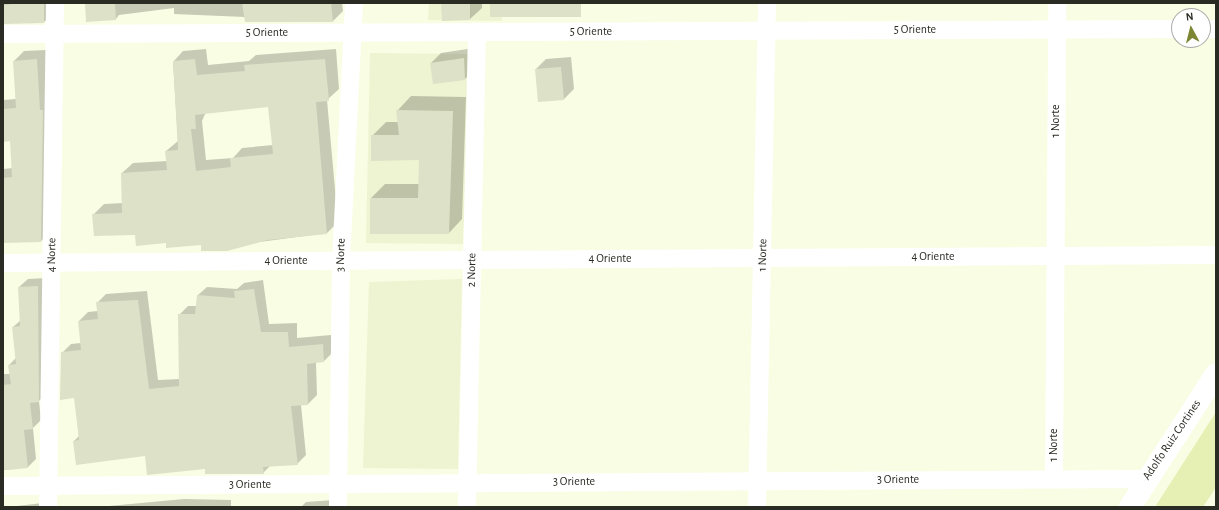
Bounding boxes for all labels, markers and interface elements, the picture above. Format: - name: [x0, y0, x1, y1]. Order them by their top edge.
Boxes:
- north arrow: [1171, 8, 1211, 48]
- text: N: [1185, 11, 1194, 23]
- street label: 5 Oriente: [894, 23, 936, 37]
- street label: 5 Oriente: [570, 25, 612, 39]
- street label: 5 Oriente: [246, 26, 288, 40]
- street label: 1 Norte: [1049, 105, 1063, 137]
- street label: 4 Norte: [44, 238, 60, 272]
- street label: 3 Norte: [333, 238, 349, 272]
- street label: 1 Norte: [756, 238, 770, 272]
- street label: 4 Oriente: [911, 250, 955, 264]
- street label: 4 Oriente: [588, 252, 632, 266]
- street label: 2 Norte: [465, 253, 479, 287]
- street label: 4 Oriente: [264, 254, 308, 268]
- street label: Adolfo Ruiz Cortines: [1140, 397, 1204, 483]
- street label: 1 Norte: [1047, 429, 1061, 461]
- street label: 3 Oriente: [877, 473, 919, 487]
- street label: 3 Oriente: [553, 475, 595, 489]
- street label: 3 Oriente: [229, 478, 271, 492]

